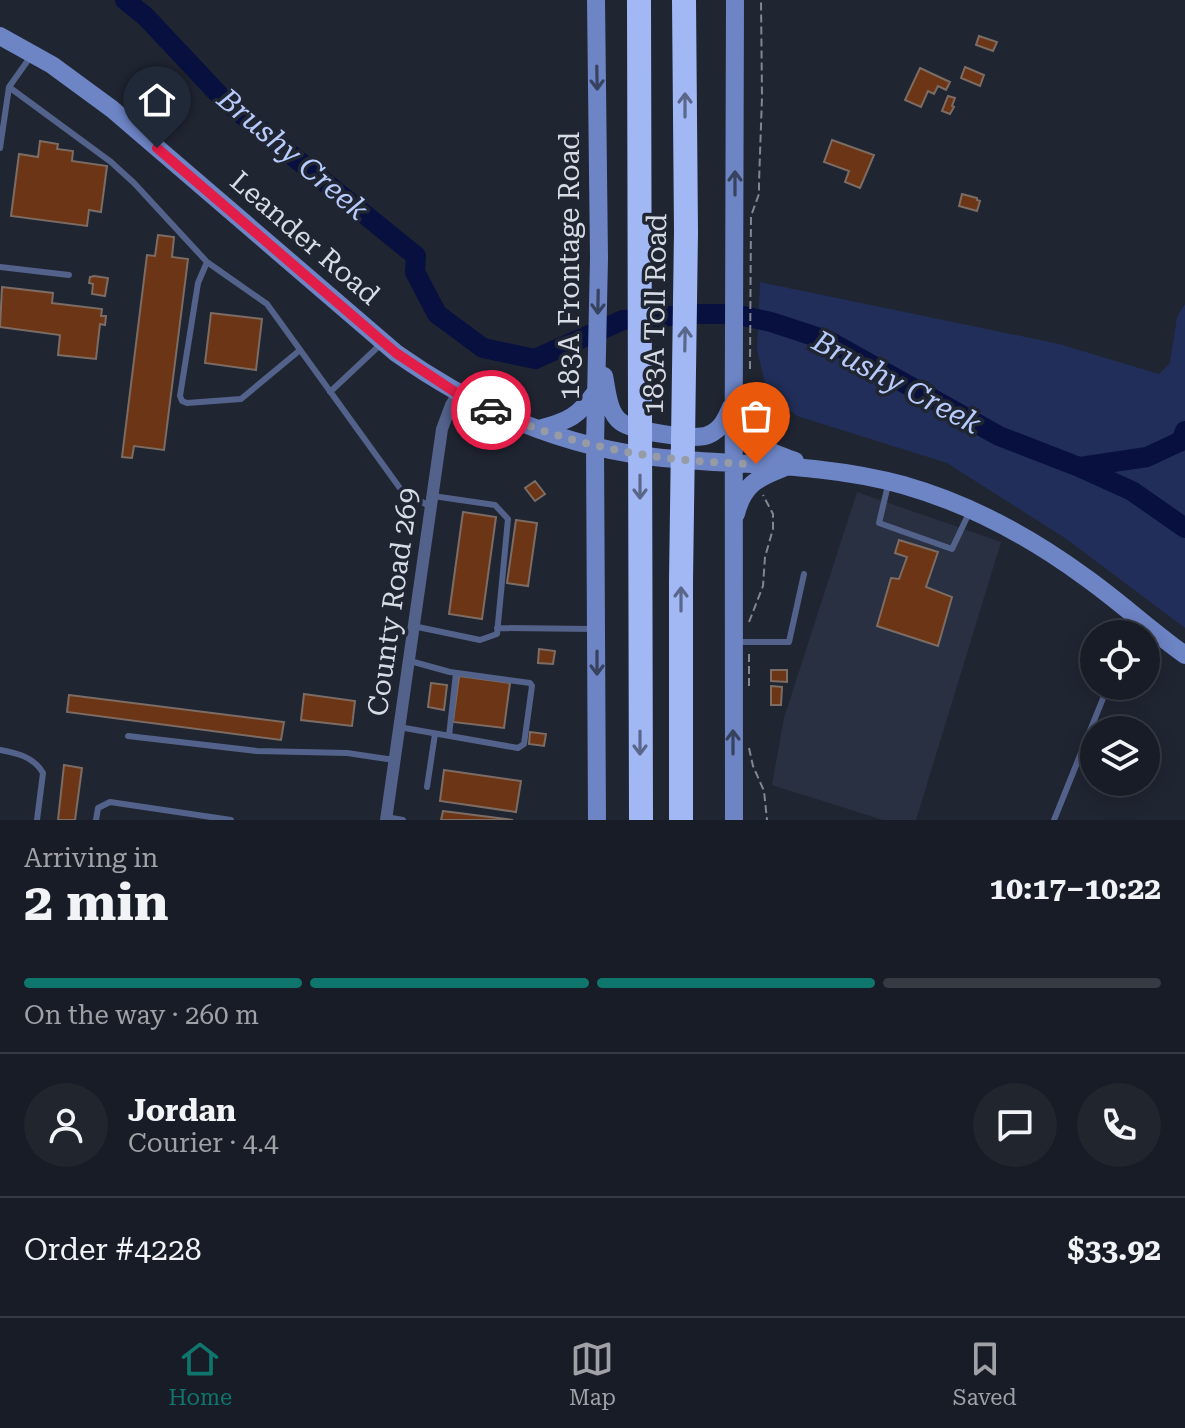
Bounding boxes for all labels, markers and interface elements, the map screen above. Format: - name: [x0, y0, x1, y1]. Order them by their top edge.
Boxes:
- one-way arrow: [589, 64, 605, 91]
- pin: [123, 66, 191, 148]
- icon: home: [135, 78, 179, 122]
- water label: Brushy Creek: [210, 80, 376, 227]
- one-way arrow: [677, 92, 693, 119]
- street label: 183A Frontage Road: [553, 132, 586, 400]
- street label: Leander Road: [224, 164, 386, 312]
- one-way arrow: [727, 170, 743, 197]
- street label: 183A Toll Road: [637, 213, 673, 415]
- one-way arrow: [590, 288, 606, 315]
- water label: Brushy Creek: [806, 323, 988, 441]
- one-way arrow: [677, 326, 693, 353]
- courier: [451, 370, 531, 450]
- pin: [722, 382, 790, 464]
- icon: car: [469, 388, 513, 432]
- icon: bag: [734, 394, 778, 438]
- one-way arrow: [632, 473, 648, 500]
- street label: County Road 269: [361, 486, 425, 718]
- one-way arrow: [673, 586, 689, 613]
- map controls: [1080, 620, 1160, 796]
- button: locate: [1080, 620, 1160, 700]
- one-way arrow: [589, 649, 605, 676]
- button: layers: [1080, 716, 1160, 796]
- one-way arrow: [632, 729, 648, 756]
- one-way arrow: [725, 729, 741, 756]
- text: Arriving in: [24, 843, 158, 873]
- text: 10:17–10:22: [989, 871, 1161, 906]
- text: 2 min: [24, 872, 169, 933]
- text: On the way · 260 m: [24, 1000, 259, 1030]
- button: person: [24, 1083, 108, 1167]
- button: chat: [973, 1083, 1057, 1167]
- button: phone: [1077, 1083, 1161, 1167]
- text: Jordan: [128, 1093, 236, 1128]
- text: Courier · 4.4: [128, 1128, 278, 1158]
- text: Order #4228: [24, 1232, 202, 1267]
- text: $33.92: [1068, 1232, 1161, 1267]
- tab: Home: [168, 1337, 232, 1410]
- tab: Map: [569, 1337, 616, 1410]
- tab: Saved: [953, 1337, 1017, 1410]

